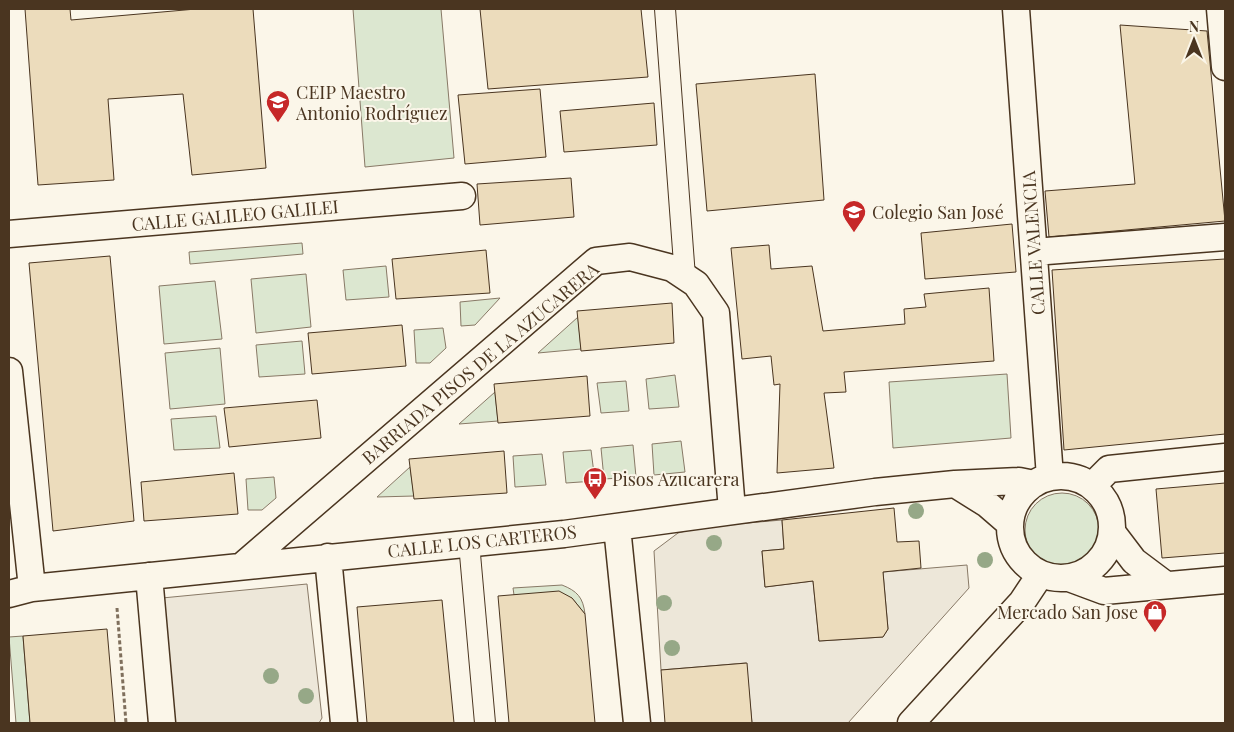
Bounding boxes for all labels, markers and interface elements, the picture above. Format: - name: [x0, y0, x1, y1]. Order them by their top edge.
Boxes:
- north arrow: [1169, 15, 1219, 65]
- text: N: [1189, 17, 1199, 36]
- place label: CEIP Maestro Antonio Rodríguez: [295, 80, 448, 125]
- school or university icon: CEIP Maestro Antonio Rodríguez: [265, 89, 291, 123]
- street label: CALLE VALENCIA: [1016, 169, 1050, 316]
- street label: CALLE GALILEO GALILEI: [131, 194, 339, 236]
- school or university icon: Colegio San José: [841, 199, 867, 233]
- place label: Colegio San José: [872, 200, 1004, 224]
- street label: BARRIADA PISOS DE LA AZUCARERA: [357, 256, 604, 469]
- bus stop icon: Pisos Azucarera: [582, 466, 608, 500]
- place label: Pisos Azucarera: [612, 467, 739, 491]
- street label: CALLE LOS CARTEROS: [386, 519, 578, 563]
- shop icon: Mercado San Jose: [1142, 599, 1168, 633]
- place label: Mercado San Jose: [997, 600, 1138, 624]

